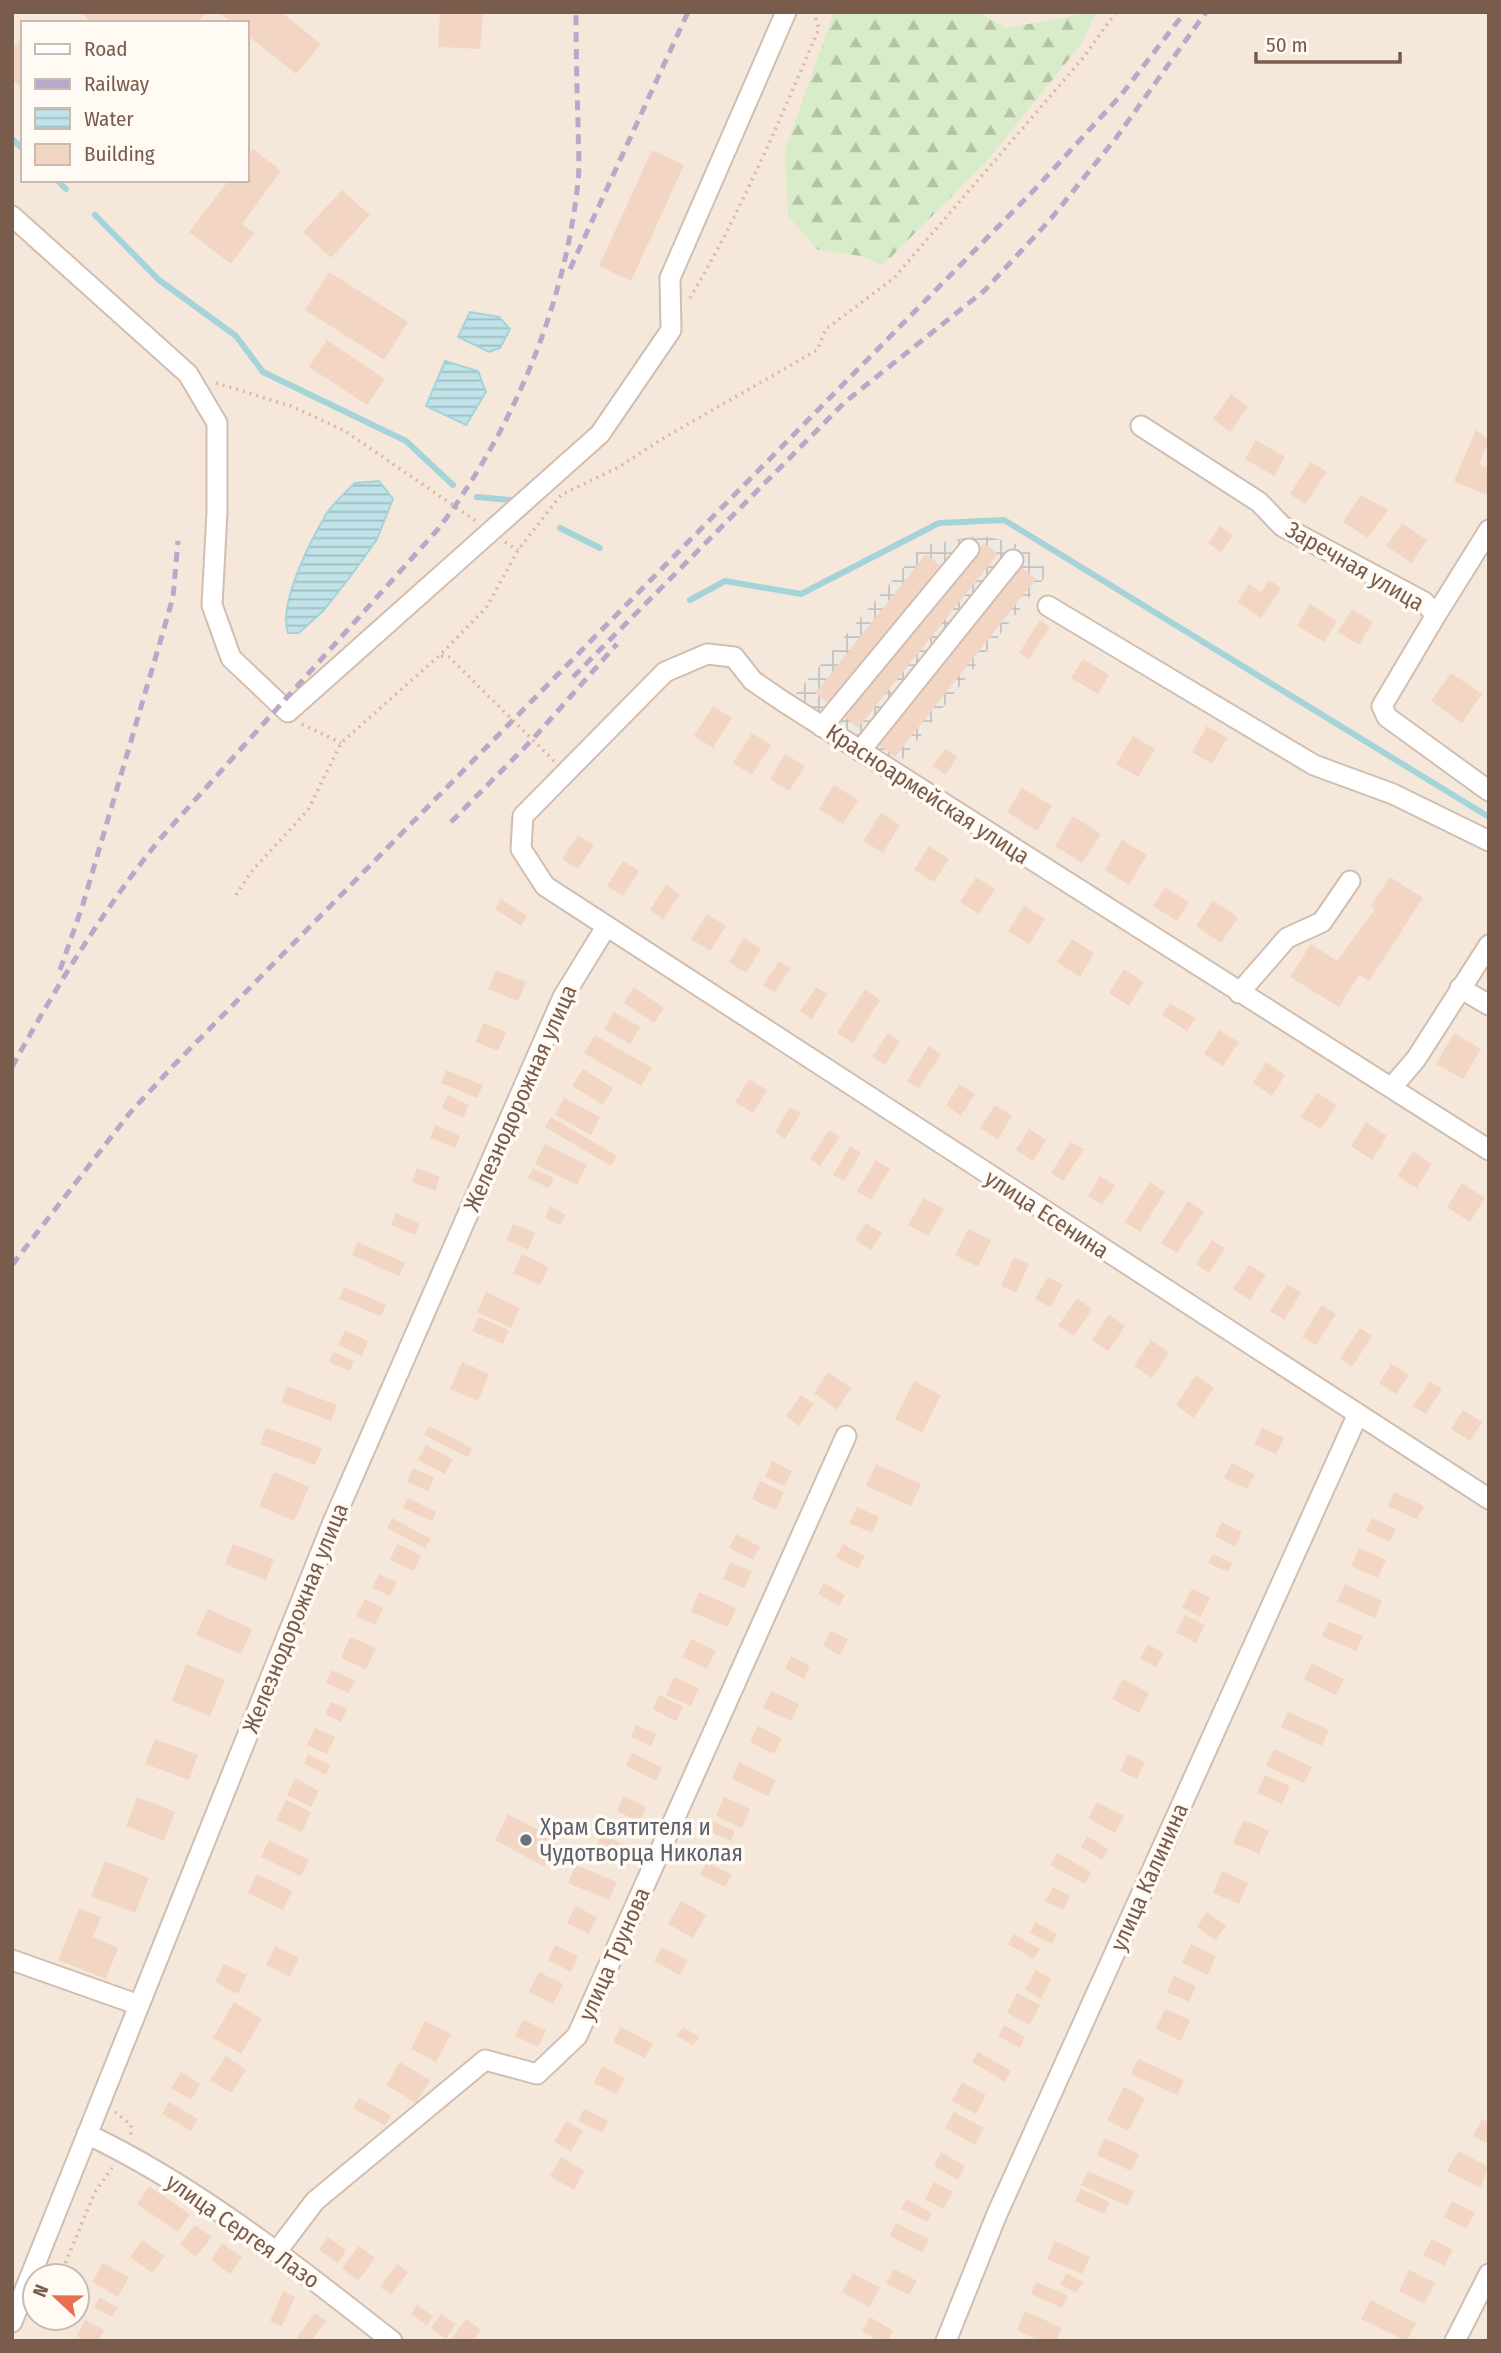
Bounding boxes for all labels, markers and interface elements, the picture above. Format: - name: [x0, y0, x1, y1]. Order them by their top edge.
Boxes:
- legend: [21, 21, 248, 182]
- scale bar: [1256, 21, 1400, 65]
- text: 50 m: [1266, 32, 1308, 58]
- text: Road: [84, 36, 128, 62]
- text: Railway: [84, 71, 150, 97]
- text: Water: [84, 106, 134, 132]
- text: Building: [84, 141, 155, 167]
- street label: Заречная улица: [1281, 515, 1429, 617]
- street label: Красноармейская улица: [821, 718, 1035, 870]
- street label: Железнодорожная улица: [457, 980, 583, 1216]
- street label: улица Есенина: [980, 1164, 1114, 1264]
- street label: Железнодорожная улица: [236, 1499, 354, 1737]
- street label: улица Калинина: [1104, 1799, 1194, 1955]
- place label: Храм Святителя и Чудотворца Николая: [540, 1813, 743, 1867]
- marker: Храм Святителя и Чудотворца Николая: [518, 1832, 534, 1848]
- street label: улица Трунова: [572, 1883, 656, 2025]
- street label: улица Сергея Лазо: [161, 2168, 325, 2294]
- north arrow: [21, 2262, 91, 2332]
- text: N: [28, 2281, 53, 2300]

